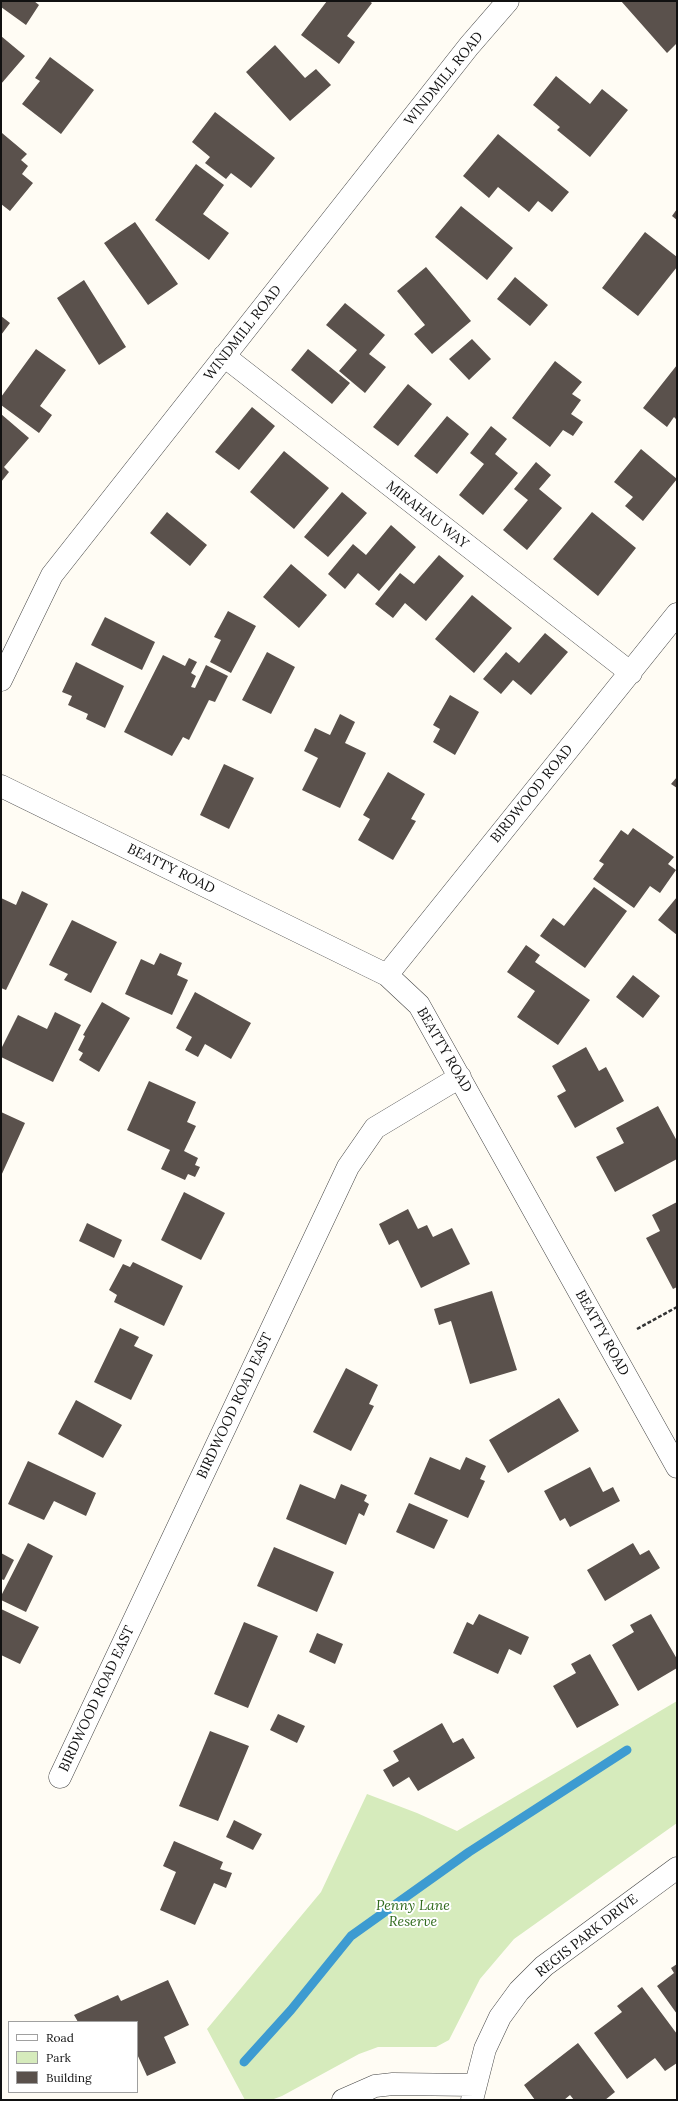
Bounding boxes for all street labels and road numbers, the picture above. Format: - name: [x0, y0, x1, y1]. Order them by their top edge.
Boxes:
- street label: WINDMILL ROAD: [401, 29, 487, 129]
- street label: WINDMILL ROAD: [201, 282, 285, 384]
- street label: MIRAHAU WAY: [382, 478, 472, 552]
- street label: BIRDWOOD ROAD: [487, 742, 577, 846]
- street label: BEATTY ROAD: [124, 841, 218, 897]
- street label: BEATTY ROAD: [413, 1004, 475, 1096]
- street label: BEATTY ROAD: [572, 1287, 632, 1379]
- street label: BIRDWOOD ROAD EAST: [194, 1330, 276, 1482]
- street label: BIRDWOOD ROAD EAST: [56, 1623, 138, 1775]
- street label: REGIS PARK DRIVE: [533, 1891, 641, 1981]

